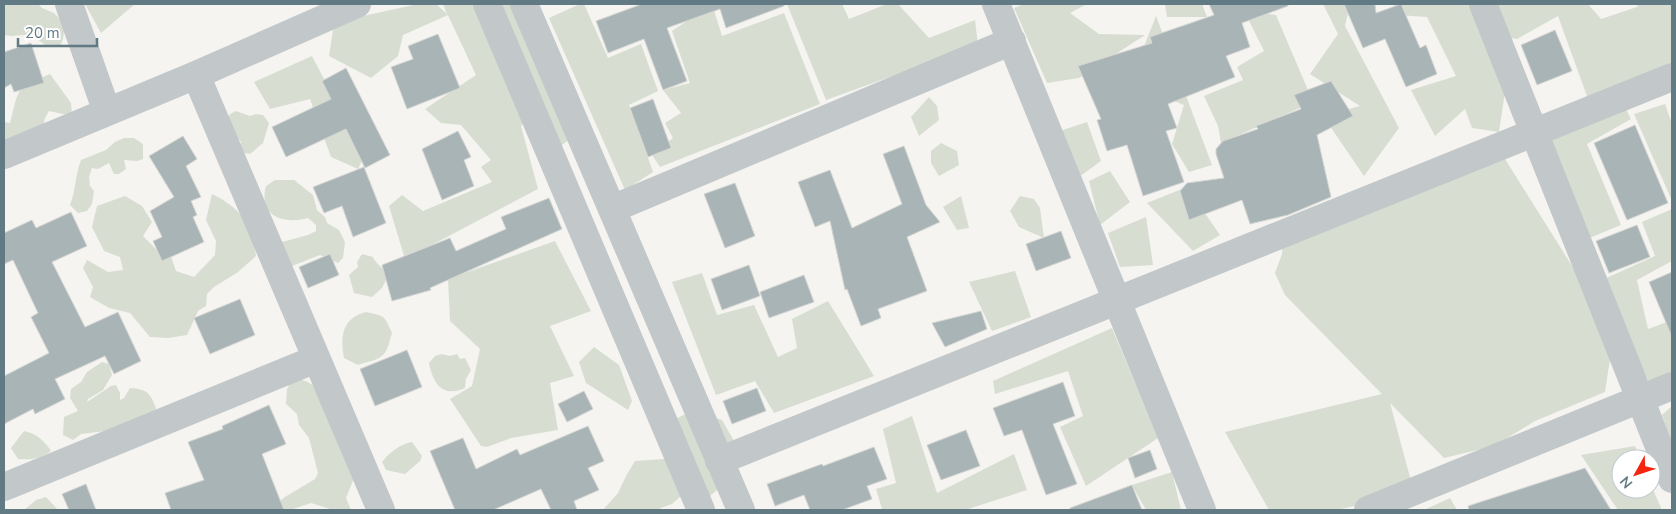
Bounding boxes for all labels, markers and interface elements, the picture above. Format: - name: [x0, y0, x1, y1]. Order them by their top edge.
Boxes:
- scale bar: [18, 15, 96, 47]
- text: 20 m: [25, 23, 60, 43]
- north arrow: [1611, 449, 1661, 499]
- text: N: [1616, 472, 1637, 492]

